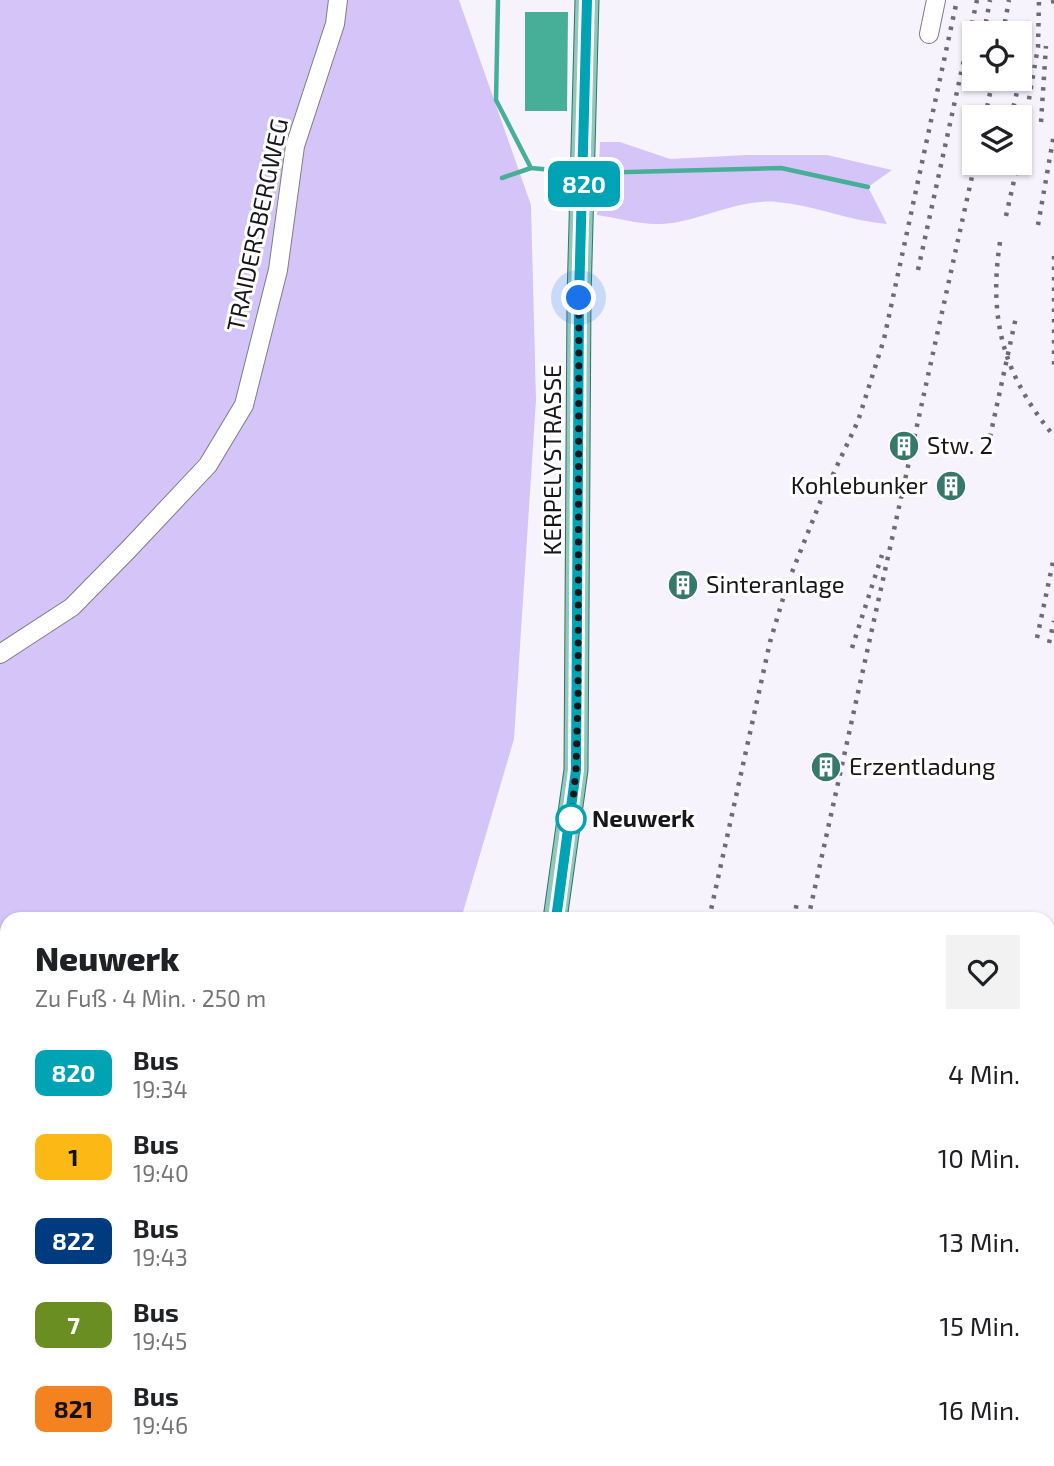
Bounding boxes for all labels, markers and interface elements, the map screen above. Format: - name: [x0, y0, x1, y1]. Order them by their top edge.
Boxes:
- map controls: [962, 21, 1032, 175]
- button: locate: [962, 21, 1032, 91]
- button: layers: [962, 105, 1032, 175]
- street label: TRAIDERSBERGWEG: [220, 116, 293, 334]
- line badge: 820: [544, 161, 624, 207]
- text: 820: [562, 169, 606, 198]
- your location: [561, 280, 596, 315]
- street label: KERPELYSTRASSE: [537, 364, 566, 556]
- building icon: Stw. 2: [887, 429, 921, 463]
- place label: Stw. 2: [927, 430, 993, 459]
- building icon: Kohlebunker: [934, 469, 968, 503]
- place label: Kohlebunker: [791, 470, 928, 499]
- building icon: Sinteranlage: [666, 568, 700, 602]
- place label: Sinteranlage: [706, 569, 845, 598]
- building icon: Erzentladung: [809, 750, 843, 784]
- place label: Erzentladung: [849, 751, 995, 780]
- place label: Neuwerk: [592, 803, 695, 832]
- marker: Neuwerk: [556, 804, 586, 834]
- button: heart: [946, 935, 1020, 1009]
- text: Neuwerk: [35, 938, 179, 978]
- text: Zu Fuß · 4 Min. · 250 m: [35, 984, 266, 1012]
- text: Bus: [133, 1044, 179, 1075]
- text: 820: [51, 1058, 96, 1087]
- text: 4 Min.: [948, 1058, 1020, 1089]
- text: 19:34: [133, 1075, 188, 1103]
- text: Bus: [133, 1128, 179, 1159]
- text: 1: [68, 1142, 79, 1171]
- text: 10 Min.: [938, 1142, 1020, 1173]
- text: 19:40: [133, 1159, 189, 1187]
- text: Bus: [133, 1212, 179, 1243]
- text: 822: [52, 1226, 95, 1255]
- text: 13 Min.: [939, 1226, 1020, 1257]
- text: 19:43: [133, 1243, 188, 1271]
- text: Bus: [133, 1296, 179, 1327]
- text: 7: [67, 1310, 80, 1339]
- text: 15 Min.: [940, 1310, 1020, 1341]
- text: 19:45: [133, 1327, 187, 1355]
- text: Bus: [133, 1380, 179, 1411]
- text: 821: [54, 1394, 93, 1423]
- text: 16 Min.: [939, 1394, 1020, 1425]
- text: 19:46: [133, 1411, 188, 1439]

